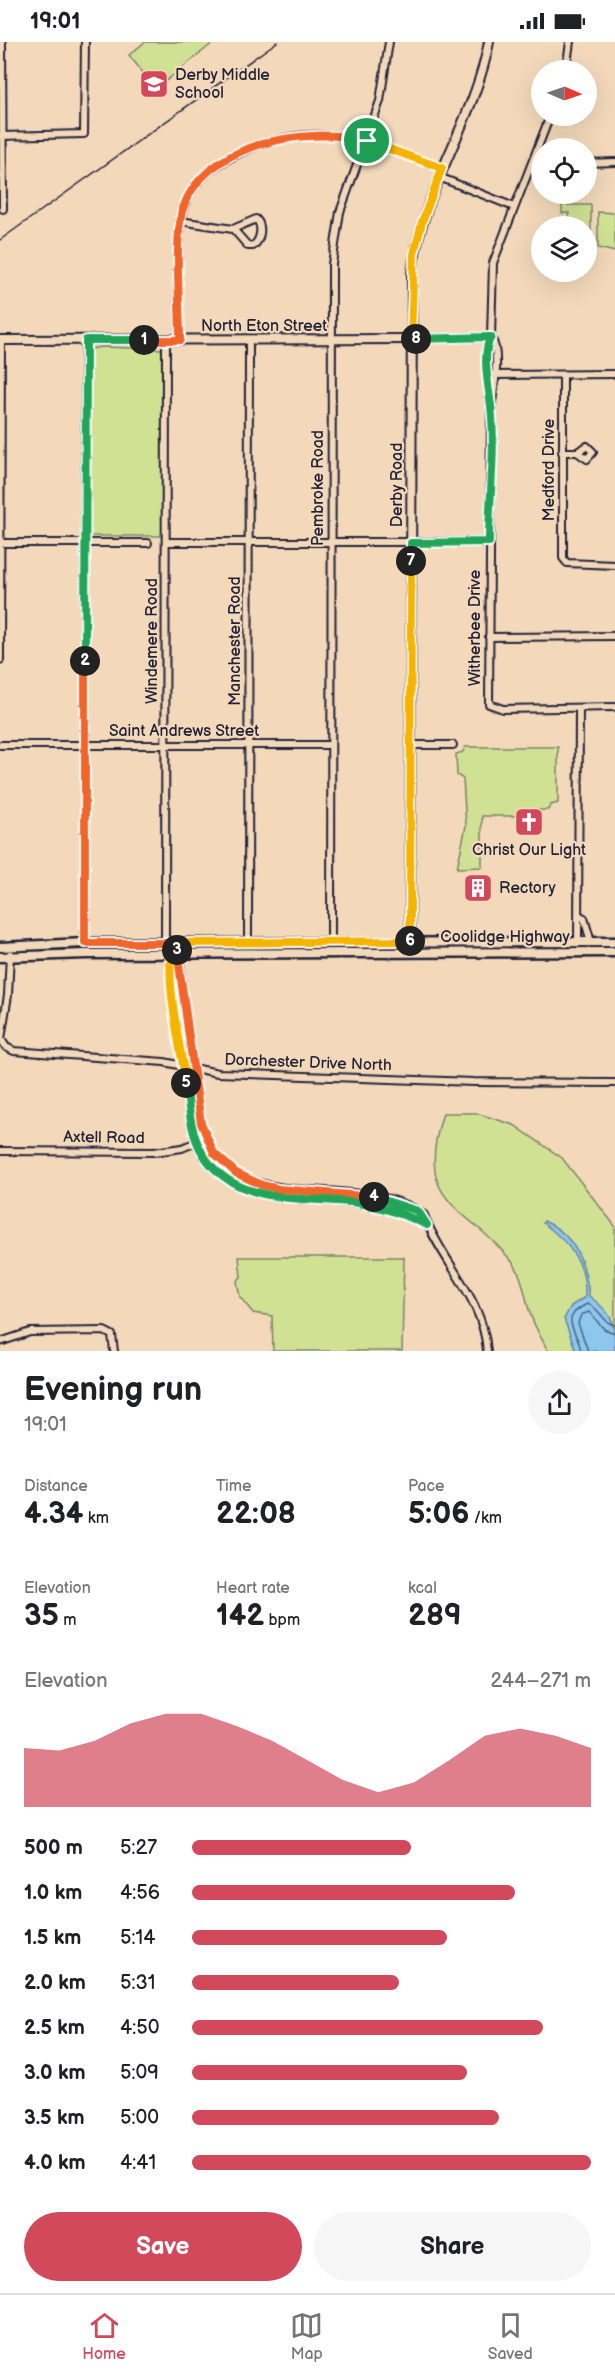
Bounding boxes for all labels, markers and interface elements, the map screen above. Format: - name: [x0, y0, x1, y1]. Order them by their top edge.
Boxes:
- text: 19:01: [30, 8, 80, 35]
- north arrow: [531, 60, 597, 126]
- map controls: [531, 60, 597, 282]
- place label: Derby Middle School: [175, 66, 270, 103]
- school or university icon: Derby Middle School: [138, 68, 170, 100]
- pin: [341, 115, 392, 166]
- icon: arrive: [350, 124, 383, 157]
- button: locate: [531, 138, 597, 204]
- button: layers: [531, 216, 597, 282]
- street label: North Eton Street: [201, 317, 327, 336]
- pin: 8: [401, 324, 431, 354]
- pin: 1: [129, 325, 159, 355]
- text: 8: [411, 329, 421, 348]
- text: 1: [141, 330, 147, 349]
- street label: Medford Drive: [540, 418, 559, 521]
- street label: Pembroke Road: [309, 430, 328, 546]
- street label: Derby Road: [388, 443, 407, 527]
- pin: 7: [396, 546, 426, 576]
- text: 7: [407, 551, 415, 570]
- street label: Witherbee Drive: [466, 569, 485, 686]
- street label: Manchester Road: [226, 576, 245, 706]
- street label: Windemere Road: [143, 578, 162, 704]
- pin: 2: [70, 646, 100, 676]
- text: 2: [80, 651, 90, 670]
- street label: Saint Andrews Street: [109, 722, 259, 741]
- church icon: Christ Our Light: [513, 806, 545, 838]
- place label: Christ Our Light: [472, 841, 586, 860]
- building icon: Rectory: [462, 872, 494, 904]
- place label: Rectory: [499, 879, 556, 898]
- pin: 6: [395, 926, 425, 956]
- street label: Coolidge Highway: [440, 928, 570, 947]
- text: 6: [405, 931, 415, 950]
- pin: 3: [162, 935, 192, 965]
- text: 3: [172, 940, 182, 959]
- street label: Dorchester Drive North: [224, 1051, 392, 1075]
- pin: 5: [171, 1068, 201, 1098]
- text: 5: [181, 1073, 191, 1092]
- street label: Axtell Road: [63, 1128, 145, 1148]
- pin: 4: [359, 1182, 389, 1212]
- text: 4: [369, 1187, 379, 1206]
- text: Evening run: [24, 1370, 202, 1410]
- button: share: [528, 1371, 591, 1434]
- text: 19:01: [24, 1413, 67, 1437]
- text: Distance: [24, 1477, 88, 1496]
- text: Time: [216, 1477, 251, 1496]
- text: Pace: [408, 1477, 444, 1496]
- text: 4.34: [24, 1496, 83, 1532]
- text: 22:08: [216, 1496, 296, 1532]
- text: 5:06: [408, 1496, 469, 1532]
- text: km: [83, 1509, 109, 1528]
- text: /km: [469, 1509, 502, 1528]
- text: Elevation: [24, 1579, 91, 1598]
- text: Heart rate: [216, 1579, 290, 1598]
- text: kcal: [408, 1579, 437, 1598]
- text: 35: [24, 1598, 59, 1634]
- text: 142: [216, 1598, 264, 1634]
- text: 289: [408, 1598, 462, 1634]
- text: m: [59, 1611, 76, 1630]
- text: bpm: [264, 1611, 300, 1630]
- text: Elevation: [24, 1669, 107, 1693]
- text: 244–271 m: [491, 1669, 591, 1693]
- text: 500 m: [24, 1836, 83, 1860]
- text: 5:27: [120, 1836, 157, 1860]
- text: 1.0 km: [24, 1881, 82, 1905]
- text: 4:56: [120, 1881, 160, 1905]
- text: 1.5 km: [24, 1926, 81, 1950]
- text: 5:14: [120, 1926, 155, 1950]
- text: 2.0 km: [24, 1971, 86, 1995]
- text: 5:31: [120, 1971, 156, 1995]
- text: 2.5 km: [24, 2016, 85, 2040]
- text: 4:50: [120, 2016, 159, 2040]
- text: 3.0 km: [24, 2061, 85, 2085]
- text: 5:09: [120, 2061, 159, 2085]
- text: 3.5 km: [24, 2106, 85, 2130]
- text: 5:00: [120, 2106, 159, 2130]
- text: 4.0 km: [24, 2151, 86, 2175]
- text: 4:41: [120, 2151, 156, 2175]
- button: Save: [24, 2212, 302, 2281]
- button: Share: [314, 2212, 591, 2281]
- tab: Home: [82, 2309, 126, 2364]
- tab: Map: [290, 2309, 323, 2364]
- tab: Saved: [488, 2309, 533, 2364]

